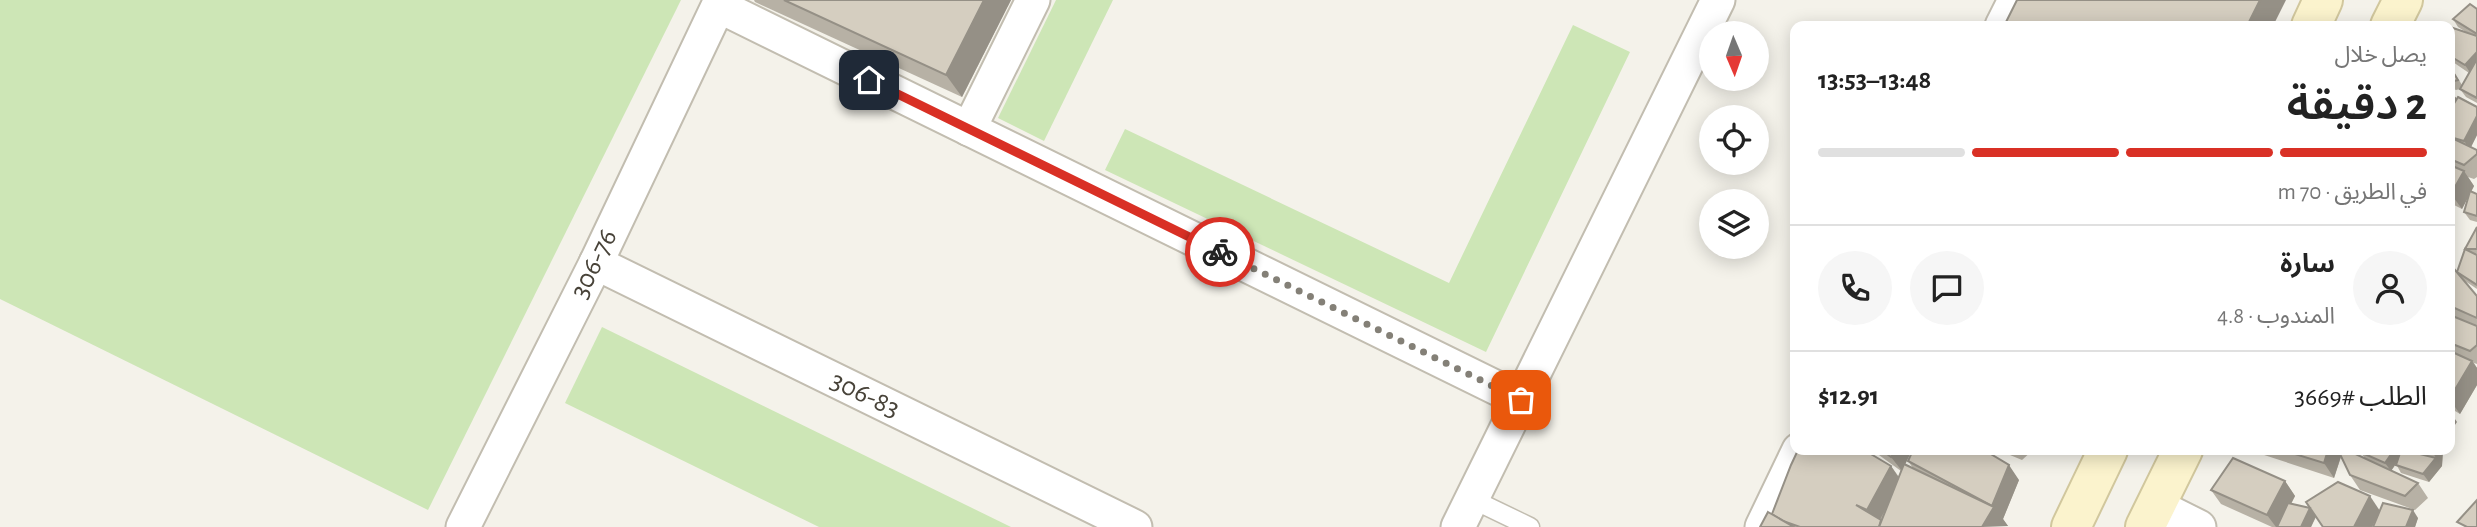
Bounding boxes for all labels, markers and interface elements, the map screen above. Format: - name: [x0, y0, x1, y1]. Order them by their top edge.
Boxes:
- north arrow: [1699, 21, 1769, 91]
- map controls: [1699, 21, 1769, 259]
- text: يصل خلال: [2334, 44, 2427, 67]
- pin: [839, 50, 899, 110]
- icon: home: [850, 61, 888, 99]
- text: 13:48–13:53: [1818, 67, 1931, 93]
- text: 2 دقيقة: [2287, 82, 2427, 128]
- button: locate: [1699, 105, 1769, 175]
- text: في الطريق · 70 m: [2278, 181, 2427, 204]
- button: layers: [1699, 189, 1769, 259]
- courier: [1185, 217, 1255, 287]
- street label: 306-76: [565, 225, 623, 303]
- icon: bike: [1201, 233, 1239, 271]
- button: phone: [1818, 251, 1892, 325]
- button: chat: [1910, 251, 1984, 325]
- text: سارة: [2280, 251, 2335, 277]
- button: person: [2353, 251, 2427, 325]
- text: المندوب · 4.8: [2217, 305, 2335, 328]
- street label: 306-83: [826, 366, 904, 424]
- pin: [1491, 370, 1551, 430]
- icon: bag: [1502, 381, 1540, 419]
- text: $12.91: [1818, 383, 1879, 409]
- text: الطلب #3669: [2294, 384, 2427, 410]

